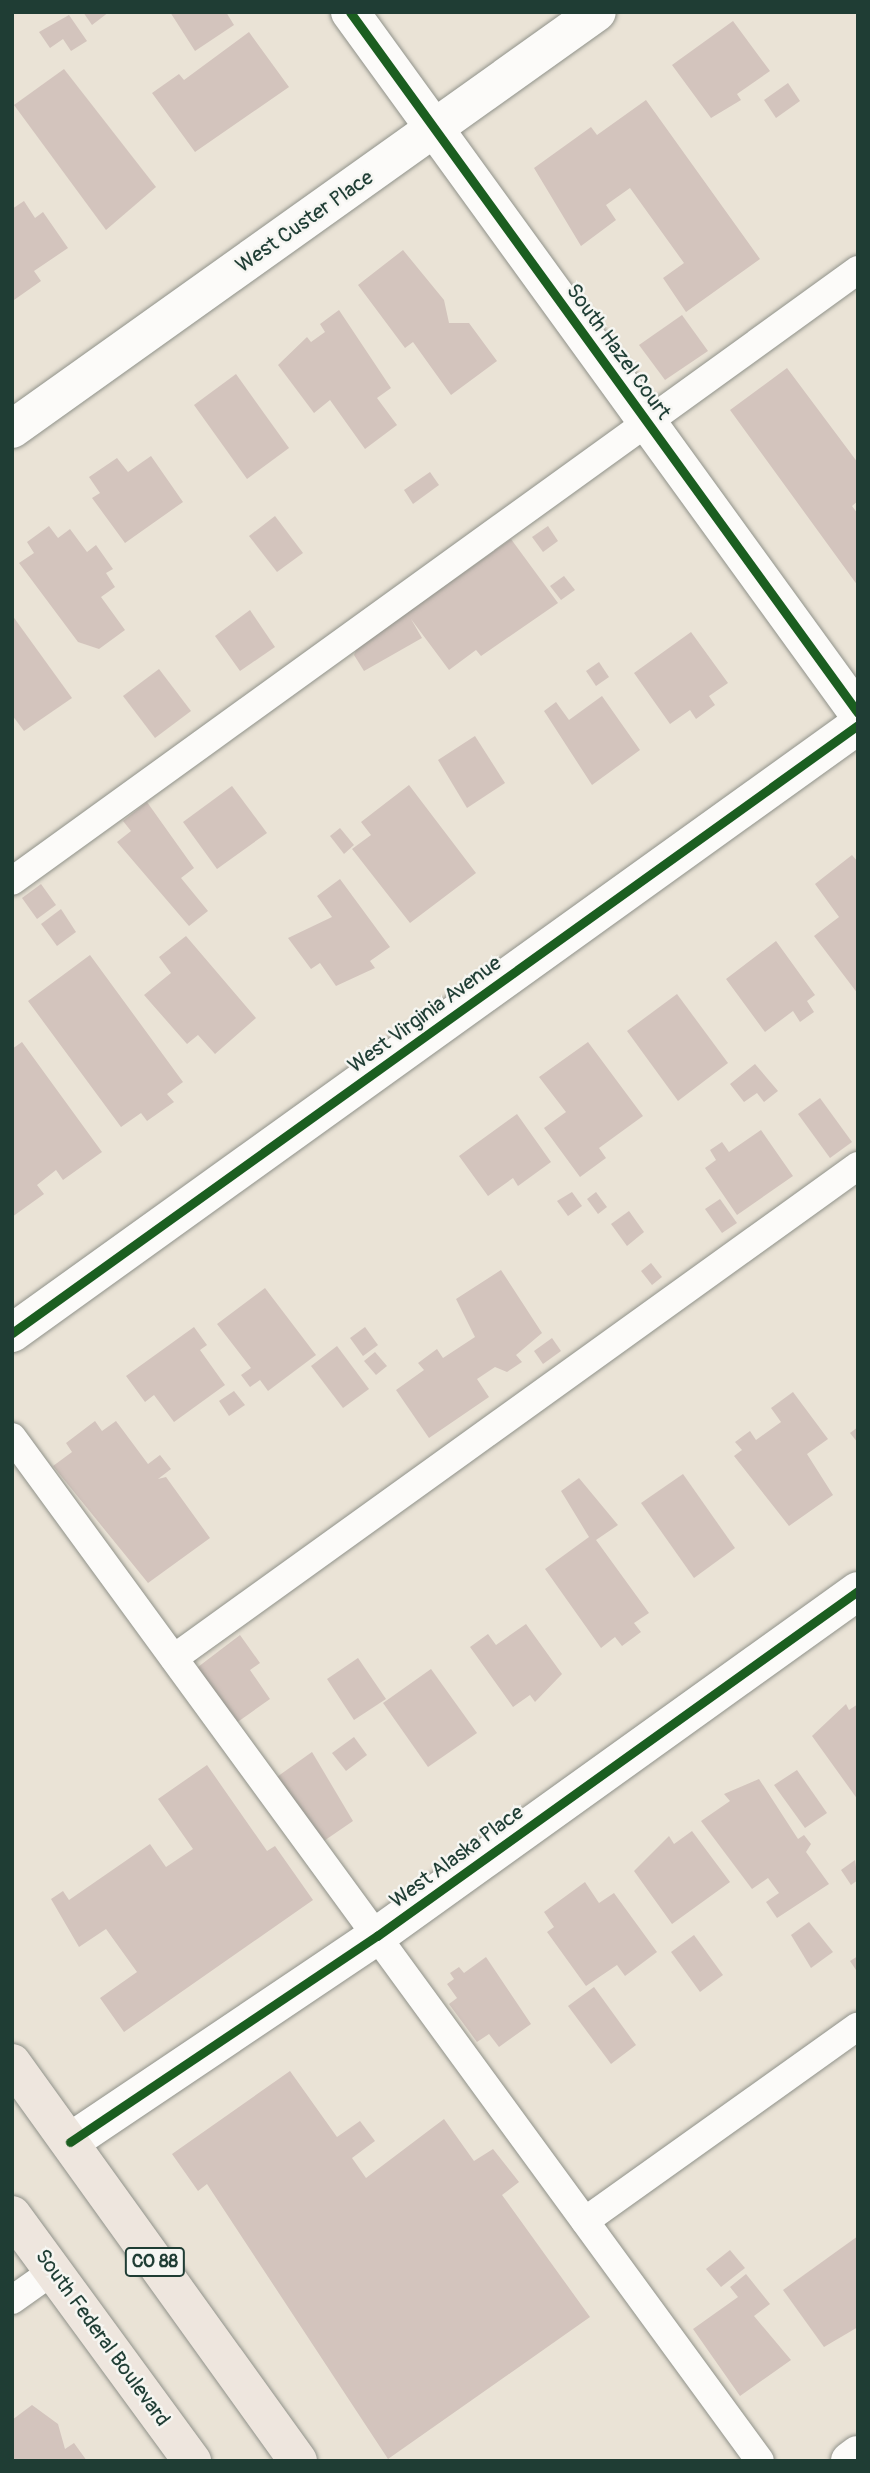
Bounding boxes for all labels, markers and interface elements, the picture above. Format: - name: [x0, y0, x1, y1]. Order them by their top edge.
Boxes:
- street label: West Custer Place: [231, 165, 379, 279]
- street label: South Hazel Court: [560, 279, 676, 425]
- street label: West Virginia Avenue: [344, 951, 506, 1079]
- street label: West Alaska Place: [385, 1800, 529, 1914]
- street label: South Federal Boulevard: [29, 2245, 175, 2431]
- road number: CO 88: [124, 2246, 186, 2278]

